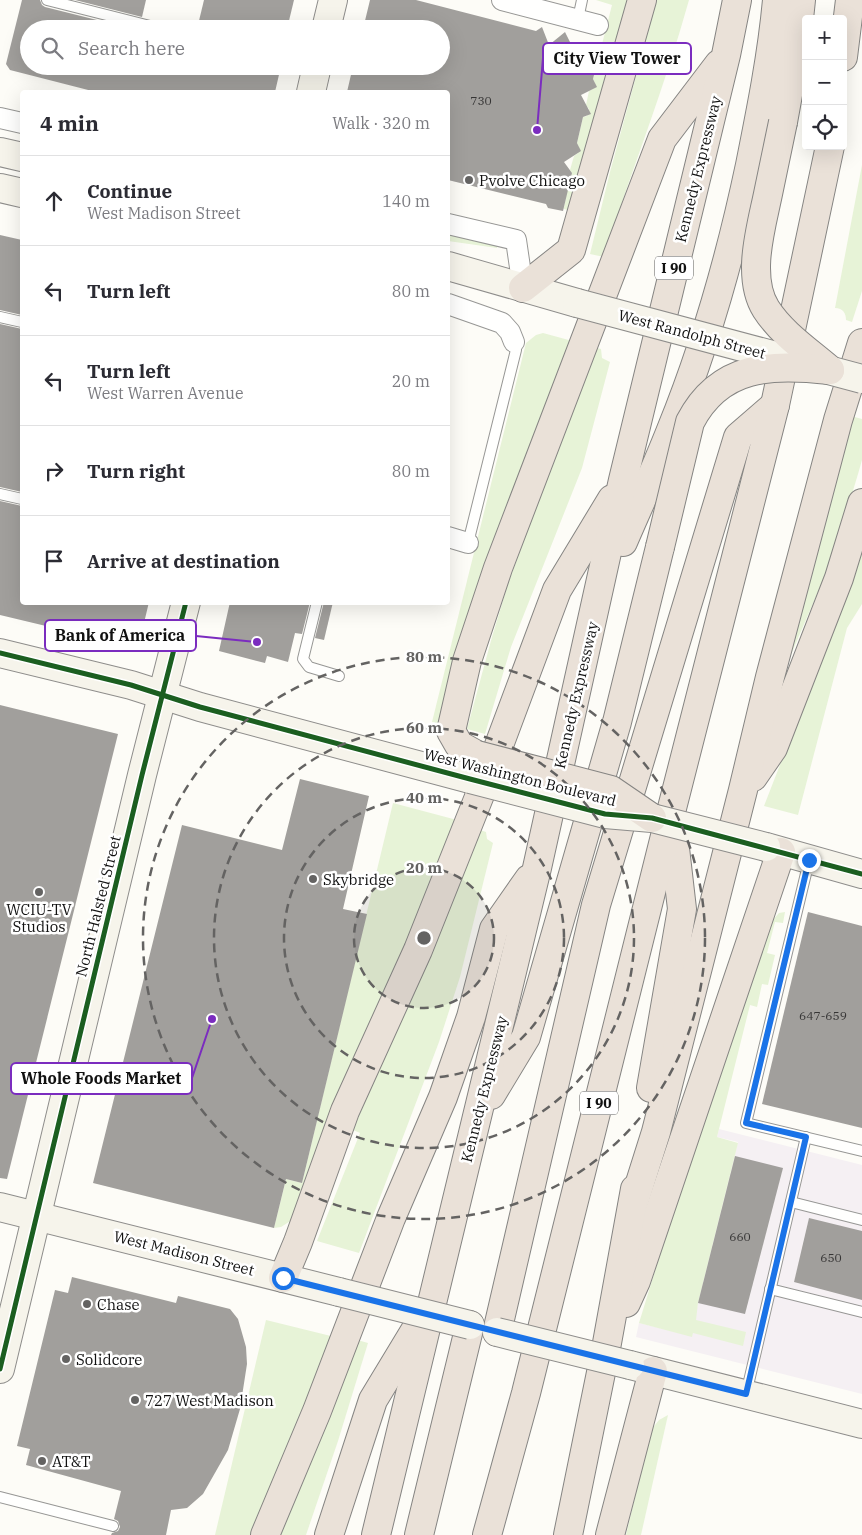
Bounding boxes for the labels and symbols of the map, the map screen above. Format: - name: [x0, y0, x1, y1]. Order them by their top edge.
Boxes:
- callout: City View Tower: [543, 43, 691, 74]
- text: City View Tower: [553, 48, 681, 68]
- house number: 730: [470, 93, 492, 108]
- street label: Kennedy Expressway: [671, 94, 725, 244]
- place label: Pvolve Chicago: [479, 171, 585, 190]
- marker: Pvolve Chicago: [463, 174, 475, 186]
- road number: I 90: [655, 256, 693, 280]
- street label: West Randolph Street: [616, 305, 768, 363]
- callout: Bank of America: [45, 620, 196, 651]
- street label: Kennedy Expressway: [550, 620, 602, 770]
- text: Bank of America: [55, 625, 185, 645]
- text: 80 m: [406, 647, 442, 666]
- text: 60 m: [406, 718, 442, 737]
- street label: West Washington Boulevard: [422, 744, 618, 810]
- text: 40 m: [406, 788, 442, 807]
- street label: North Halsted Street: [71, 833, 125, 979]
- route end: [798, 849, 821, 872]
- text: 20 m: [406, 858, 442, 877]
- place label: Skybridge: [323, 870, 394, 889]
- marker: Skybridge: [307, 873, 319, 885]
- marker: WCIU-TV Studios: [33, 886, 45, 898]
- place label: WCIU-TV Studios: [6, 900, 72, 936]
- centre of rings: [415, 929, 433, 947]
- house number: 647-659: [799, 1008, 847, 1023]
- street label: Kennedy Expressway: [457, 1014, 511, 1164]
- callout: Whole Foods Market: [11, 1063, 192, 1094]
- text: Whole Foods Market: [21, 1068, 181, 1088]
- road number: I 90: [580, 1092, 618, 1114]
- street label: West Madison Street: [112, 1226, 256, 1280]
- house number: 660: [729, 1229, 751, 1244]
- house number: 650: [820, 1250, 842, 1265]
- route start: [272, 1267, 295, 1290]
- place label: Chase: [97, 1295, 140, 1314]
- marker: Chase: [81, 1298, 93, 1310]
- place label: Solidcore: [76, 1350, 142, 1369]
- marker: Solidcore: [60, 1353, 72, 1365]
- place label: 727 West Madison: [145, 1391, 274, 1410]
- marker: 727 West Madison: [129, 1394, 141, 1406]
- place label: AT&T: [52, 1452, 91, 1471]
- marker: AT&T: [36, 1455, 48, 1467]

